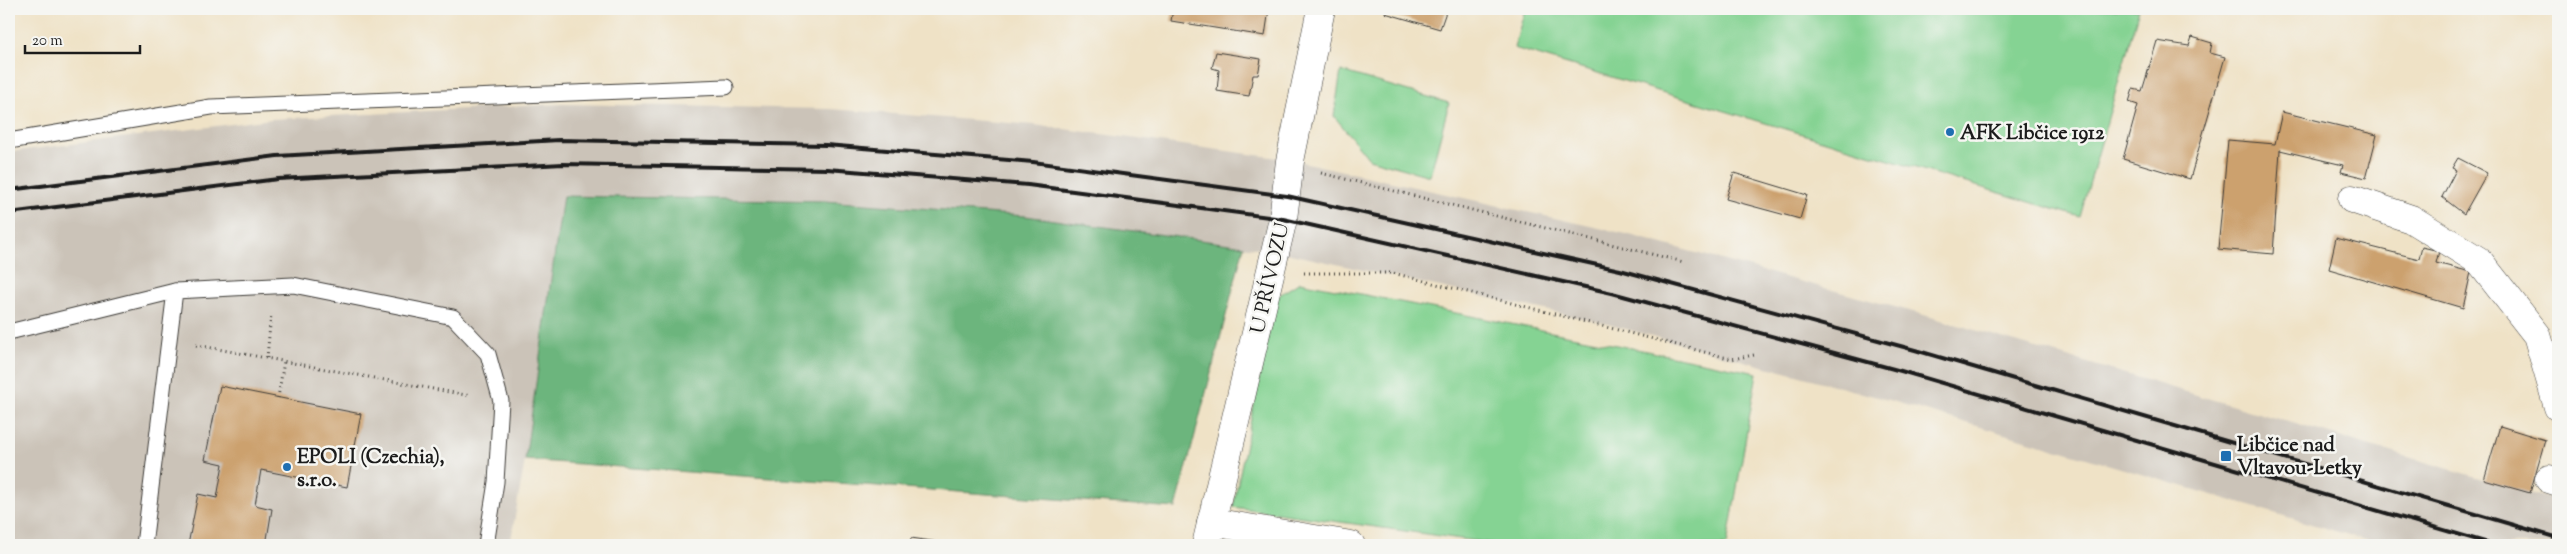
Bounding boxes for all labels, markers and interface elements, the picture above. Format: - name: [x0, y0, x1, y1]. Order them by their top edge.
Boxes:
- scale bar: [25, 22, 140, 54]
- text: 20 m: [32, 31, 63, 52]
- place label: AFK Libčice 1912: [1960, 120, 2105, 149]
- marker: AFK Libčice 1912: [1944, 126, 1956, 138]
- street label: U PŘÍVOZU: [1244, 220, 1298, 337]
- place label: Libčice nad Vltavou-Letky: [2237, 432, 2362, 484]
- place label: EPOLI (Czechia), s.r.o.: [297, 444, 444, 496]
- marker: Libčice nad Vltavou-Letky: [2219, 449, 2233, 463]
- marker: EPOLI (Czechia), s.r.o.: [281, 461, 293, 473]

